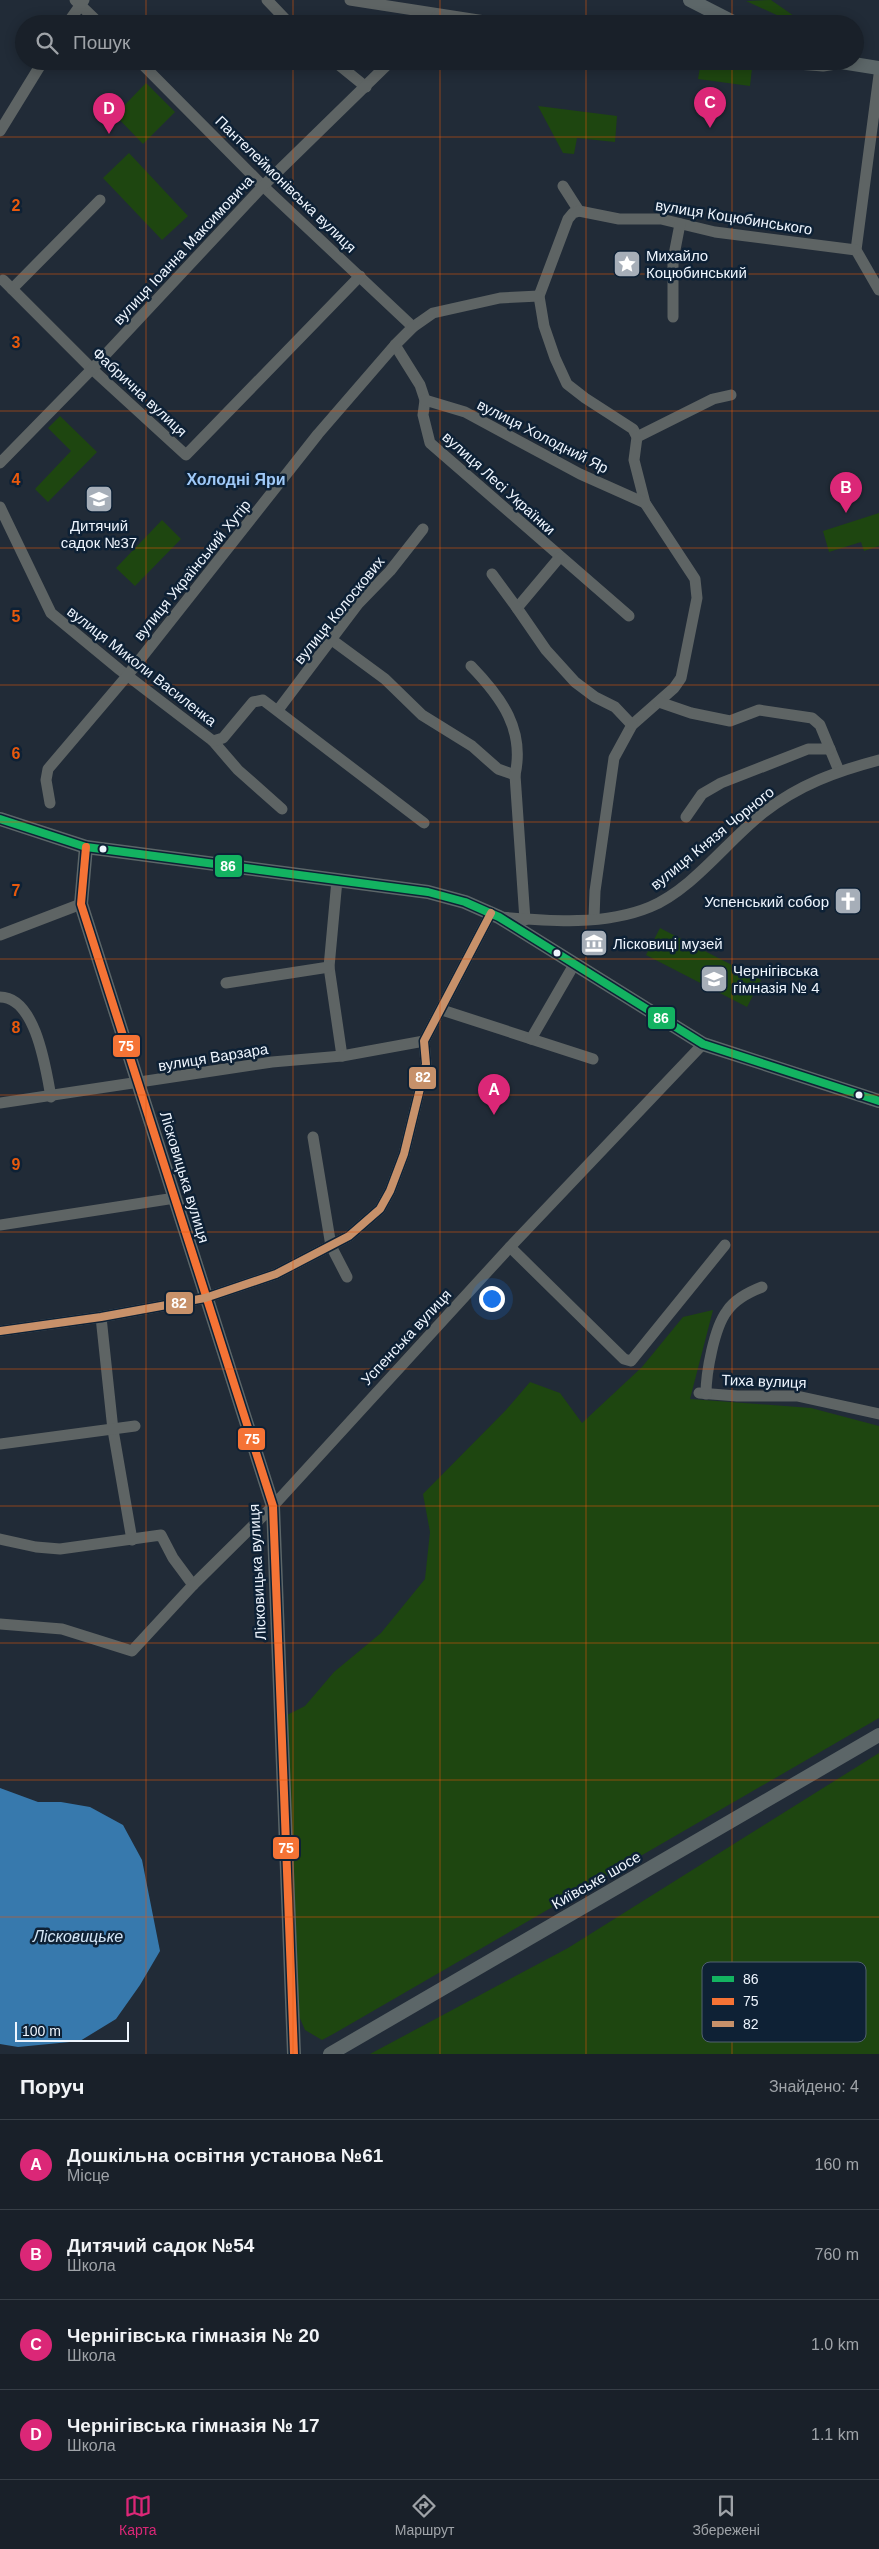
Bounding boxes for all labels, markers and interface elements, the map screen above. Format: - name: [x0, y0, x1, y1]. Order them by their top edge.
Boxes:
- search box: [15, 15, 864, 70]
- icon: search: [33, 29, 61, 57]
- text: Пошук: [73, 32, 130, 53]
- pin: C: [694, 87, 726, 128]
- pin: D: [93, 93, 125, 134]
- street label: Пантелеймонівська вулиця: [212, 112, 360, 256]
- street label: вулиця Іоанна Максимовича: [109, 171, 257, 328]
- street label: вулиця Коцюбинського: [654, 196, 814, 238]
- text: 2: [12, 197, 21, 214]
- place label: Михайло Коцюбинський: [646, 247, 747, 281]
- place icon: Михайло Коцюбинський: [612, 249, 642, 279]
- text: 3: [12, 334, 21, 351]
- street label: Фабрична вулиця: [89, 344, 191, 440]
- street label: вулиця Холодний Яр: [475, 396, 611, 476]
- street label: вулиця Лесі Українки: [439, 428, 559, 538]
- text: 4: [12, 471, 21, 488]
- district label: Холодні Яри: [186, 471, 286, 488]
- pin: B: [830, 472, 862, 513]
- school or university icon: Дитячий садок №37: [84, 484, 114, 514]
- street label: вулиця Український Хутір: [130, 496, 254, 644]
- place label: Дитячий садок №37: [61, 517, 137, 551]
- street label: вулиця Колоскових: [290, 552, 388, 667]
- street label: вулиця Миколи Василенка: [64, 602, 220, 730]
- text: 5: [12, 608, 21, 625]
- text: 6: [12, 745, 21, 762]
- street label: вулиця Князя Чорного: [647, 783, 777, 893]
- unlabelled marker: [98, 844, 108, 854]
- line badge: 86: [214, 854, 243, 878]
- text: 86: [220, 858, 236, 874]
- text: 7: [12, 882, 21, 899]
- church icon: Успенський собор: [833, 886, 863, 916]
- place label: Успенський собор: [704, 893, 829, 910]
- museum icon: Лісковиці музей: [579, 928, 609, 958]
- place label: Лісковиці музей: [613, 935, 723, 952]
- unlabelled marker: [552, 948, 562, 958]
- place label: Чернігівська гімназія № 4: [733, 962, 820, 996]
- school or university icon: Чернігівська гімназія № 4: [699, 964, 729, 994]
- line badge: 86: [647, 1006, 676, 1030]
- text: 86: [653, 1010, 669, 1026]
- text: 8: [12, 1019, 21, 1036]
- line badge: 75: [112, 1034, 141, 1058]
- text: 75: [118, 1038, 134, 1054]
- street label: вулиця Варзара: [157, 1040, 270, 1074]
- line badge: 82: [408, 1066, 437, 1090]
- text: 82: [415, 1069, 431, 1085]
- pin: A: [478, 1074, 510, 1115]
- unlabelled marker: [854, 1090, 864, 1100]
- street label: Лісковицька вулиця: [157, 1109, 213, 1245]
- text: 9: [12, 1156, 21, 1173]
- street label: Успенська вулиця: [357, 1286, 455, 1388]
- your location: [479, 1286, 505, 1312]
- line badge: 82: [165, 1291, 194, 1315]
- text: 82: [171, 1295, 187, 1311]
- street label: Тиха вулиця: [721, 1371, 807, 1391]
- line badge: 75: [237, 1427, 266, 1451]
- text: 75: [244, 1431, 260, 1447]
- street label: Лісковицька вулиця: [245, 1503, 269, 1641]
- line badge: 75: [272, 1836, 300, 1860]
- text: 75: [278, 1840, 294, 1856]
- street label: Київське шосе: [549, 1848, 643, 1912]
- water label: Лісковицьке: [32, 1928, 123, 1945]
- legend: [702, 1962, 866, 2042]
- text: 86: [743, 1971, 759, 1987]
- text: 75: [743, 1993, 759, 2009]
- text: 82: [743, 2016, 759, 2032]
- scale bar: [15, 2019, 129, 2042]
- text: 100 m: [22, 2023, 61, 2039]
- text: Поруч: [20, 2075, 84, 2098]
- text: Знайдено: 4: [769, 2078, 859, 2095]
- text: Дошкільна освітня установа №61: [67, 2145, 383, 2166]
- text: A: [30, 2156, 42, 2173]
- text: 160 m: [815, 2156, 859, 2173]
- text: Місце: [67, 2167, 110, 2184]
- text: Дитячий садок №54: [67, 2235, 254, 2256]
- text: B: [30, 2246, 42, 2263]
- text: 760 m: [815, 2246, 859, 2263]
- text: Школа: [67, 2257, 116, 2274]
- text: Чернігівська гімназія № 20: [67, 2325, 319, 2346]
- text: C: [30, 2336, 42, 2353]
- text: 1.0 km: [811, 2336, 859, 2353]
- text: Школа: [67, 2347, 116, 2364]
- text: Чернігівська гімназія № 17: [67, 2415, 319, 2436]
- text: D: [30, 2426, 42, 2443]
- text: 1.1 km: [811, 2426, 859, 2443]
- text: Школа: [67, 2437, 116, 2454]
- tab: Карта: [119, 2492, 157, 2538]
- tab: Маршрут: [395, 2492, 454, 2538]
- tab: Збережені: [692, 2492, 760, 2538]

